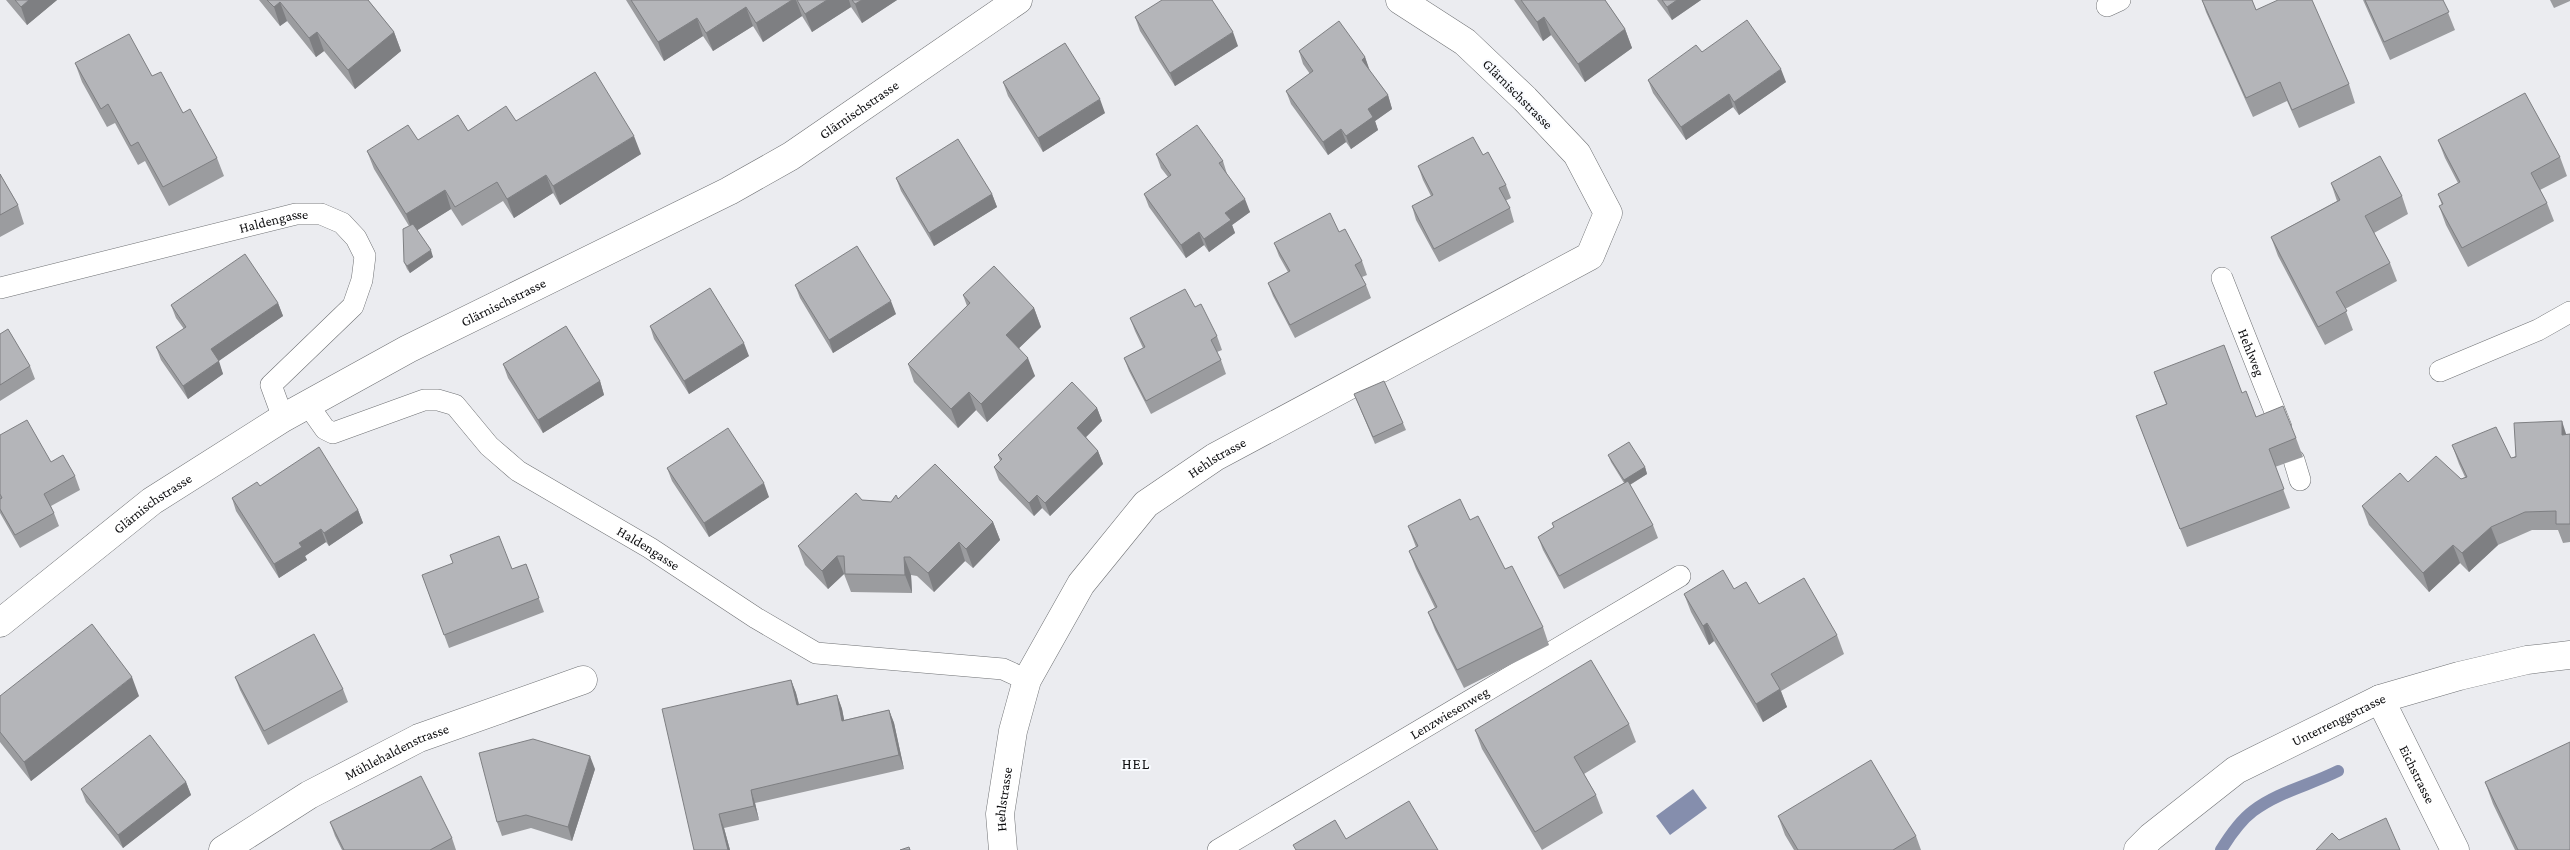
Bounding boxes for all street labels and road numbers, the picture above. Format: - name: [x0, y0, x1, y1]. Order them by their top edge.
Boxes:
- street label: Glärnischstrasse: [1480, 56, 1556, 132]
- street label: Glärnischstrasse: [816, 77, 901, 142]
- street label: Haldengasse: [237, 206, 308, 236]
- street label: Glärnischstrasse: [458, 274, 548, 330]
- street label: Hehlweg: [2235, 326, 2268, 379]
- street label: Hehlstrasse: [1185, 434, 1249, 481]
- street label: Glärnischstrasse: [110, 470, 195, 537]
- street label: Haldengasse: [614, 523, 683, 573]
- street label: Lenzwiesenweg: [1407, 683, 1492, 742]
- street label: Unterrenggstrasse: [2289, 690, 2387, 749]
- street label: Mühlehaldenstrasse: [342, 720, 451, 783]
- street label: Eichstrasse: [2396, 742, 2439, 806]
- street label: Hehlstrasse: [992, 766, 1015, 832]

